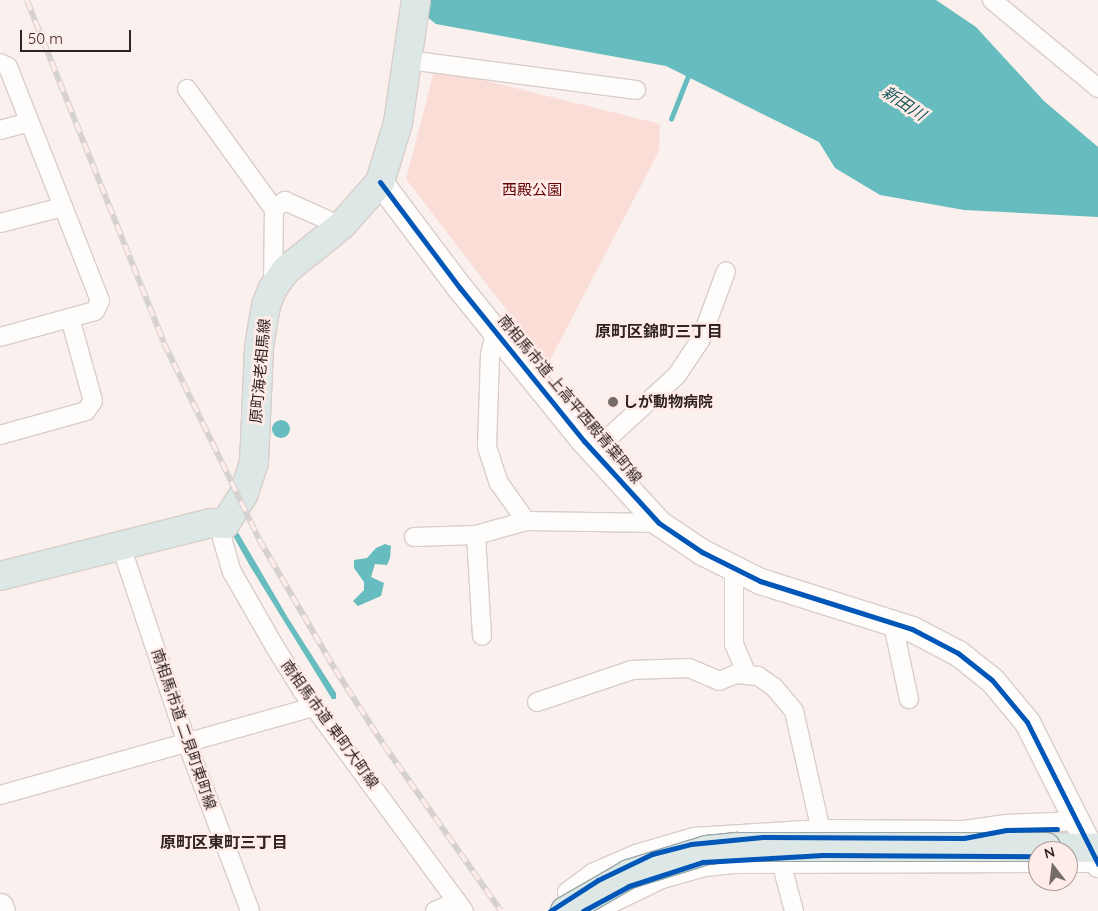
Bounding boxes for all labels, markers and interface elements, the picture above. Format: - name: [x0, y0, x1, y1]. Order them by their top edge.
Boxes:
- scale bar: [22, 20, 134, 52]
- text: 50 m: [28, 29, 63, 48]
- water label: 新田川: [879, 82, 929, 124]
- park label: 西殿公園: [502, 181, 562, 199]
- street label: 南相馬市道 上高平西殿青葉町線: [494, 311, 646, 487]
- street label: 原町海老相馬線: [246, 318, 274, 424]
- district label: 原町区錦町三丁目: [595, 321, 723, 341]
- place label: しが動物病院: [623, 393, 713, 411]
- marker: しが動物病院: [607, 396, 619, 408]
- street label: 南相馬市道 二見町東町線: [148, 646, 220, 812]
- street label: 南相馬市道 東町大町線: [277, 656, 383, 792]
- district label: 原町区東町三丁目: [160, 832, 288, 852]
- north arrow: [1028, 841, 1078, 891]
- text: N: [1042, 842, 1057, 863]

